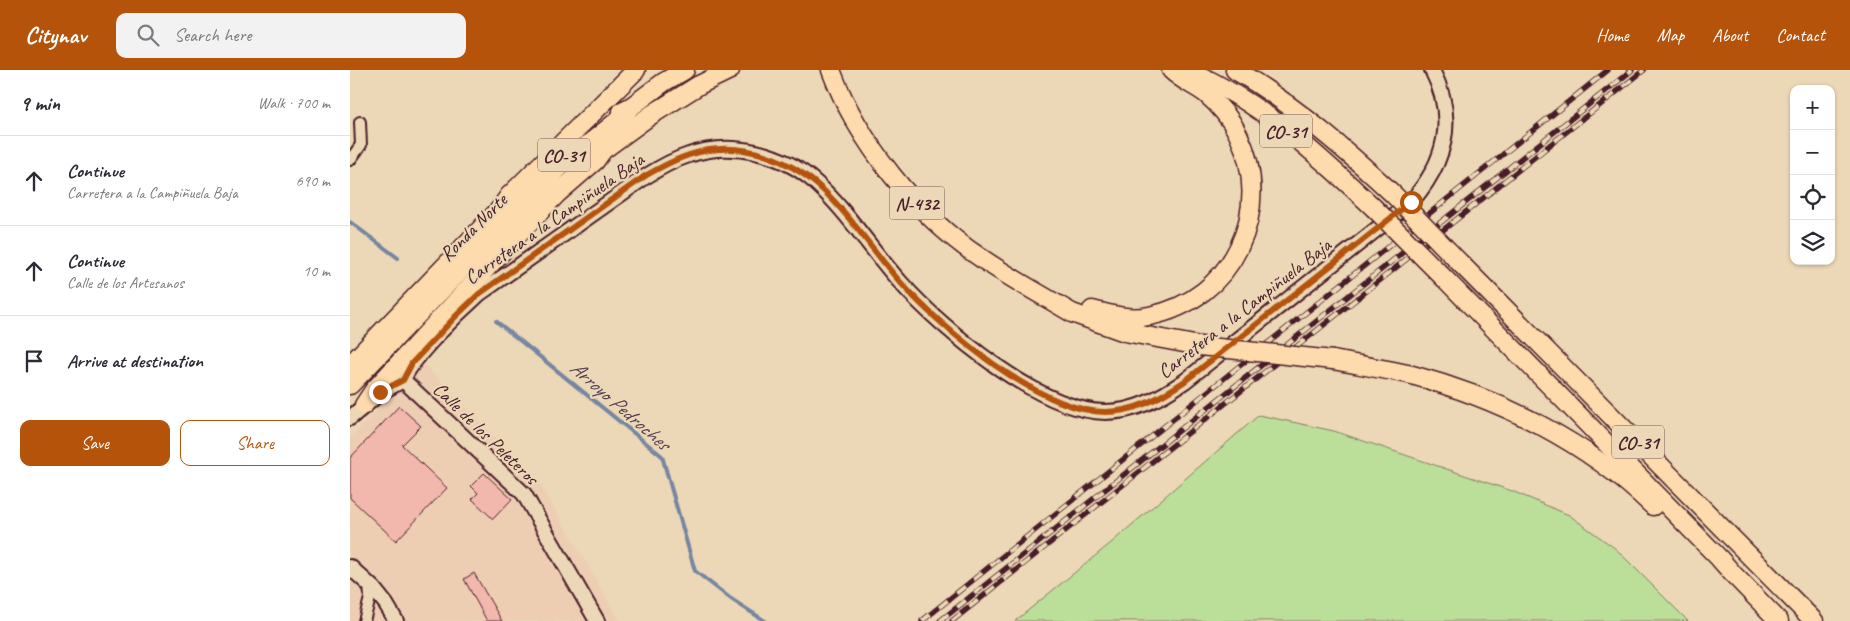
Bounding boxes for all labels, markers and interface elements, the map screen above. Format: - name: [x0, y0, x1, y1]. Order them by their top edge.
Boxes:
- search box: [116, 13, 466, 58]
- text: Citynav: [25, 20, 86, 50]
- icon: search: [134, 21, 162, 49]
- text: Search here: [174, 23, 251, 47]
- text: Home: [1596, 24, 1629, 46]
- text: Map: [1657, 24, 1684, 46]
- text: About: [1712, 24, 1748, 46]
- text: Contact: [1776, 24, 1825, 46]
- map controls: [1790, 85, 1835, 265]
- button: +: [1790, 85, 1835, 130]
- text: 9 min: [20, 90, 60, 116]
- text: Walk · 700 m: [258, 93, 330, 113]
- road number: CO-31: [1260, 114, 1312, 148]
- button: −: [1790, 130, 1835, 175]
- road number: CO-31: [538, 138, 590, 172]
- street label: Carretera a la Campiñuela Baja: [460, 146, 650, 290]
- text: Continue: [67, 159, 124, 183]
- icon: ahead: [20, 167, 48, 195]
- text: 690 m: [296, 171, 330, 191]
- button: locate: [1790, 175, 1835, 220]
- text: Carretera a la Campiñuela Baja: [67, 183, 238, 203]
- road number: N-432: [890, 186, 944, 220]
- street label: Ronda Norte: [434, 187, 514, 267]
- route start: [1400, 191, 1423, 214]
- button: layers: [1790, 220, 1835, 265]
- street label: Carretera a la Campiñuela Baja: [1153, 232, 1338, 384]
- text: Continue: [67, 249, 124, 273]
- icon: ahead: [20, 257, 48, 285]
- text: 10 m: [303, 261, 330, 281]
- text: Calle de los Artesanos: [67, 273, 184, 293]
- icon: arrive: [20, 347, 48, 375]
- text: Arrive at destination: [67, 349, 203, 373]
- water label: Arroyo Pedroches: [565, 355, 678, 458]
- street label: Calle de los Peleteros: [428, 377, 545, 492]
- route end: [369, 381, 392, 404]
- button: Save: [20, 420, 170, 466]
- button: Share: [180, 420, 330, 466]
- road number: CO-31: [1612, 426, 1664, 458]

